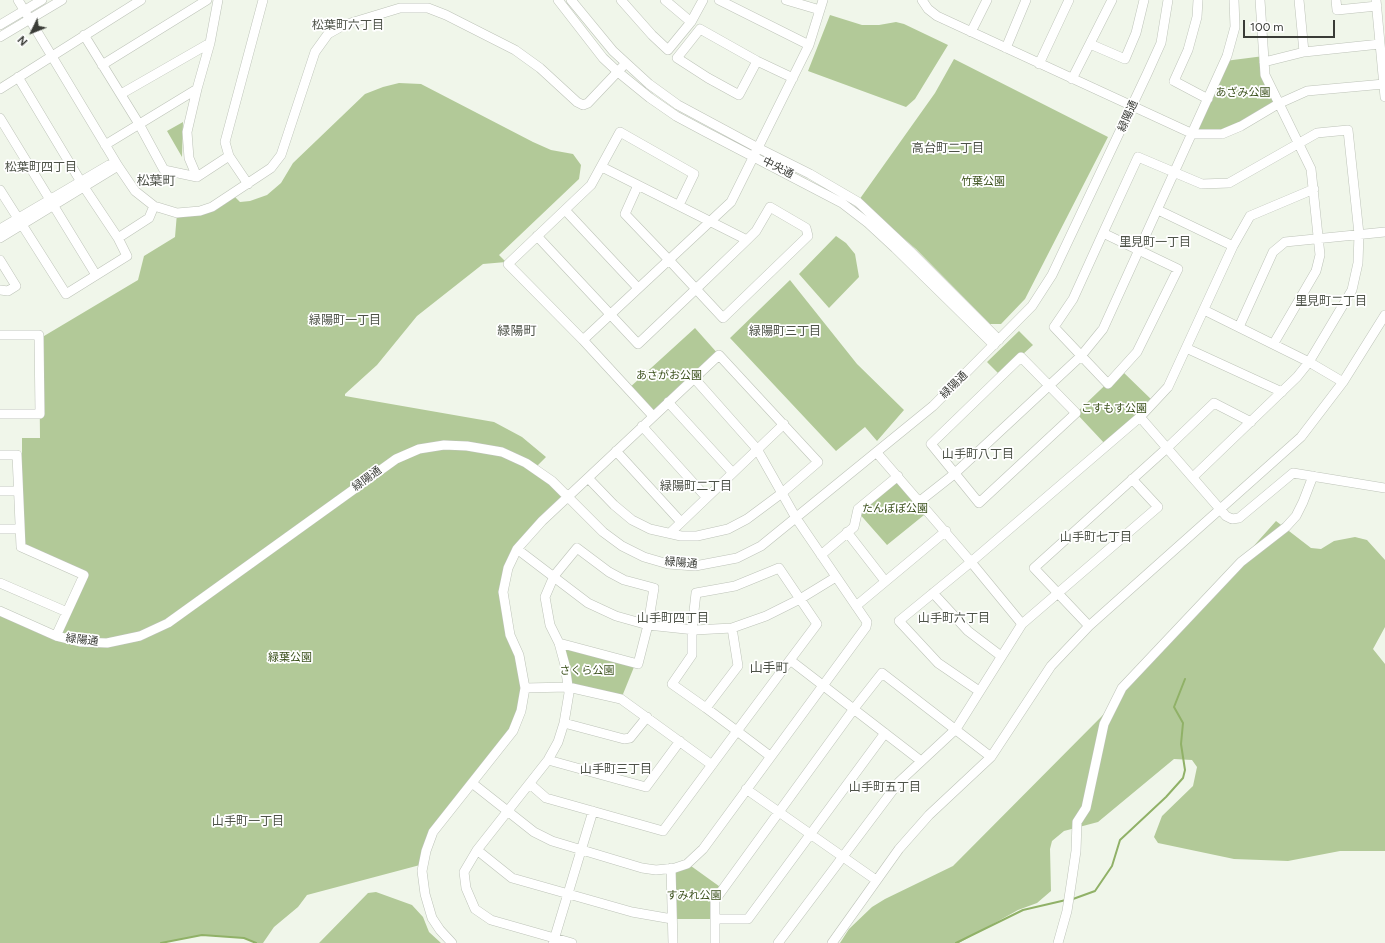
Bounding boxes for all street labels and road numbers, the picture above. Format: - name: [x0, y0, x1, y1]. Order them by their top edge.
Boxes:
- street label: 緑陽通: [1115, 98, 1141, 134]
- street label: 中央通: [760, 155, 796, 181]
- street label: 緑陽通: [938, 369, 970, 401]
- street label: 緑陽通: [350, 464, 384, 494]
- street label: 緑陽通: [664, 555, 698, 571]
- street label: 緑陽通: [65, 631, 99, 649]

